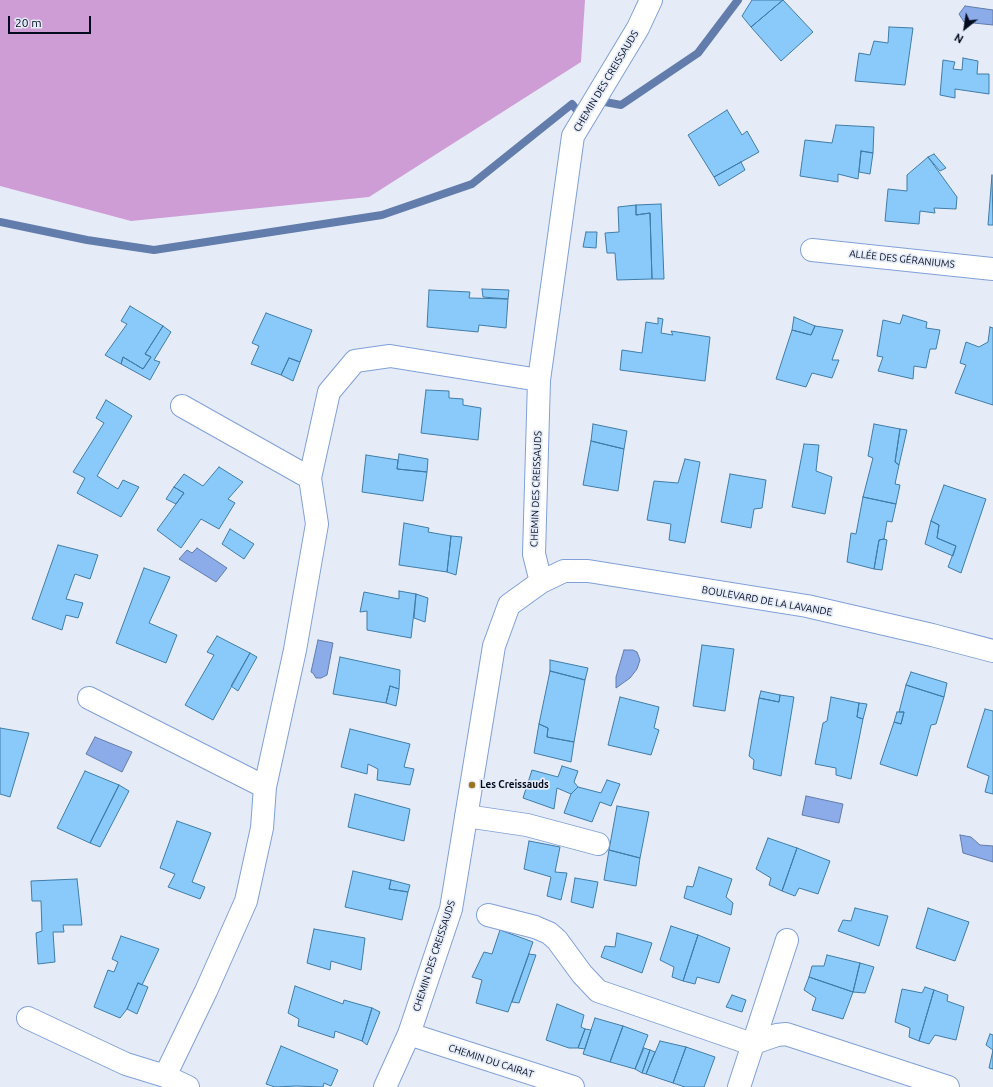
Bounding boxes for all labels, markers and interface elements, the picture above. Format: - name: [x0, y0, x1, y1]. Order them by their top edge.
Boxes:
- scale bar: [10, 8, 93, 34]
- north arrow: [945, 8, 985, 48]
- text: 20 m: [15, 16, 42, 29]
- street label: CHEMIN DES CREISSAUDS: [571, 28, 641, 134]
- text: N: [952, 31, 966, 46]
- street label: ALLÉE DES GÉRANIUMS: [849, 247, 955, 271]
- street label: CHEMIN DES CREISSAUDS: [528, 431, 544, 547]
- street label: BOULEVARD DE LA LAVANDE: [701, 584, 833, 618]
- place label: Les Creissauds: [480, 779, 549, 791]
- marker: Les Creissauds: [467, 780, 477, 790]
- street label: CHEMIN DES CREISSAUDS: [410, 899, 458, 1013]
- street label: CHEMIN DU CAIRAT: [447, 1042, 535, 1080]

